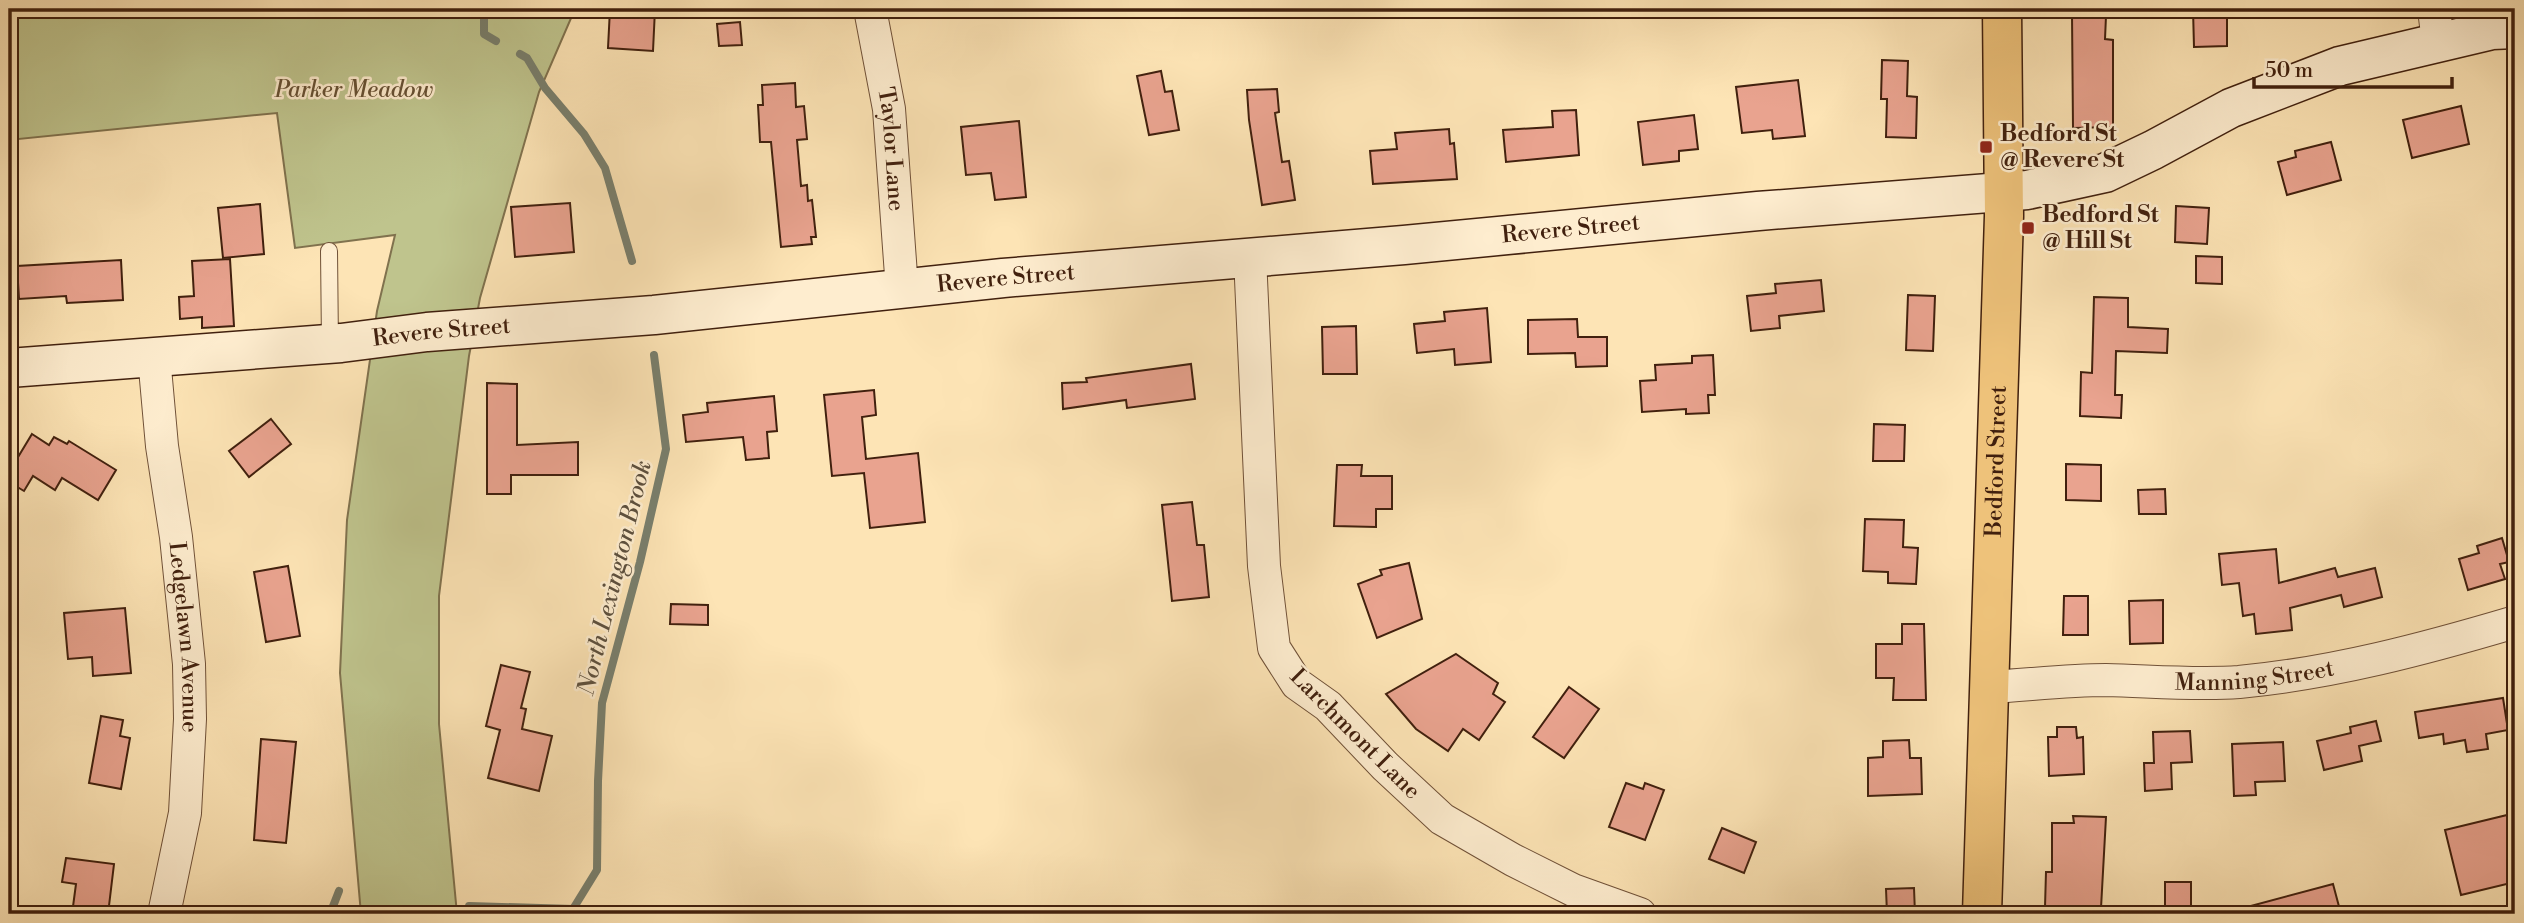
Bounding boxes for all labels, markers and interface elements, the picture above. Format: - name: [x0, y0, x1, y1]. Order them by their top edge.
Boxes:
- scale bar: [2254, 46, 2452, 90]
- text: 50 m: [2265, 58, 2313, 84]
- park label: Parker Meadow: [274, 76, 434, 104]
- street label: Taylor Lane: [871, 85, 910, 212]
- place label: Bedford St @ Revere St: [2000, 120, 2125, 174]
- marker: Bedford St @ Revere St: [1978, 139, 1994, 155]
- place label: Bedford St @ Hill St: [2042, 201, 2160, 255]
- street label: Revere Street: [1500, 208, 1641, 250]
- marker: Bedford St @ Hill St: [2020, 220, 2036, 236]
- street label: Revere Street: [935, 258, 1076, 299]
- street label: Revere Street: [371, 312, 511, 353]
- street label: Bedford Street: [1980, 385, 2013, 539]
- water label: North Lexington Brook: [571, 457, 659, 700]
- street label: Ledgelawn Avenue: [163, 540, 204, 733]
- street label: Manning Street: [2174, 654, 2336, 697]
- street label: Larchmont Lane: [1284, 663, 1426, 805]

